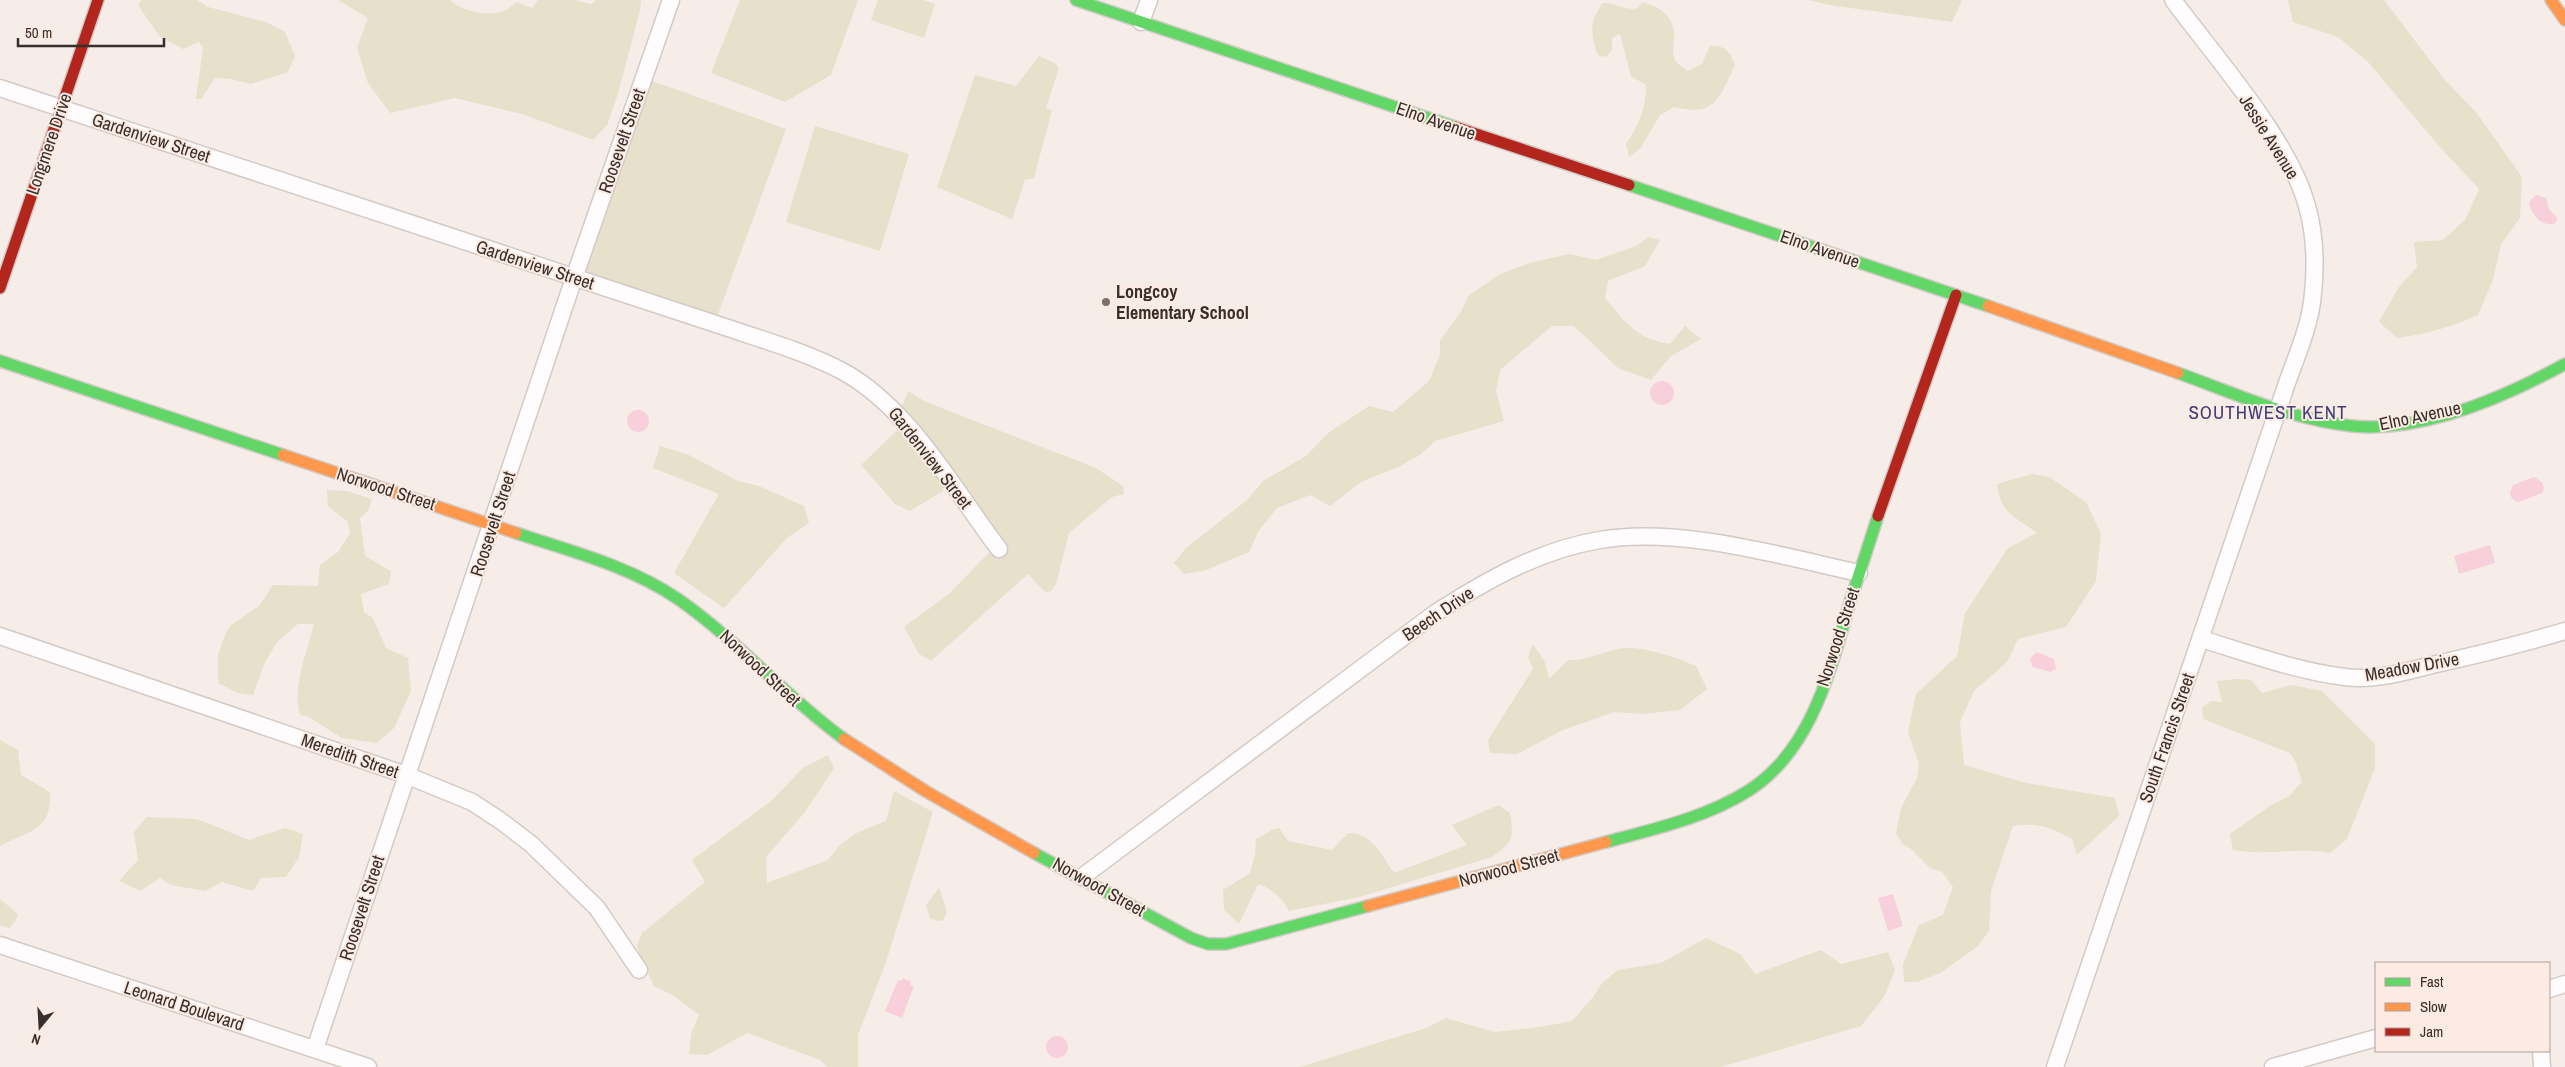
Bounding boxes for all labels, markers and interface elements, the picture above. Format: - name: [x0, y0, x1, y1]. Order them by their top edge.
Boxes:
- scale bar: [18, 15, 164, 47]
- text: 50 m: [25, 22, 52, 43]
- street label: Roosevelt Street: [592, 85, 651, 196]
- street label: Longmere Drive: [19, 90, 78, 198]
- street label: Jessie Avenue: [2233, 90, 2305, 184]
- street label: Elno Avenue: [1393, 95, 1479, 146]
- street label: Gardenview Street: [89, 107, 214, 168]
- street label: Elno Avenue: [1777, 223, 1863, 274]
- street label: Gardenview Street: [473, 234, 598, 295]
- place label: Longcoy Elementary School: [1116, 279, 1249, 325]
- marker: Longcoy Elementary School: [1100, 296, 1112, 308]
- street label: Elno Avenue: [2377, 395, 2463, 436]
- district label: SOUTHWEST KENT: [2188, 399, 2348, 425]
- street label: Gardenview Street: [883, 402, 978, 514]
- street label: Norwood Street: [334, 461, 439, 516]
- street label: Roosevelt Street: [464, 468, 521, 580]
- street label: Beech Drive: [1397, 581, 1478, 647]
- street label: Norwood Street: [1810, 584, 1865, 689]
- street label: Norwood Street: [714, 624, 806, 712]
- street label: Meadow Drive: [2363, 646, 2461, 687]
- street label: South Francis Street: [2133, 670, 2200, 806]
- street label: Meredith Street: [298, 727, 402, 784]
- street label: Norwood Street: [1456, 842, 1562, 893]
- street label: Norwood Street: [1048, 851, 1150, 922]
- street label: Roosevelt Street: [333, 852, 390, 964]
- legend: [2375, 962, 2550, 1052]
- text: Fast: [2420, 971, 2444, 992]
- street label: Leonard Boulevard: [121, 974, 247, 1037]
- text: Slow: [2420, 996, 2447, 1017]
- north arrow: [15, 1002, 65, 1052]
- text: Jam: [2420, 1021, 2443, 1042]
- text: N: [29, 1030, 43, 1049]

